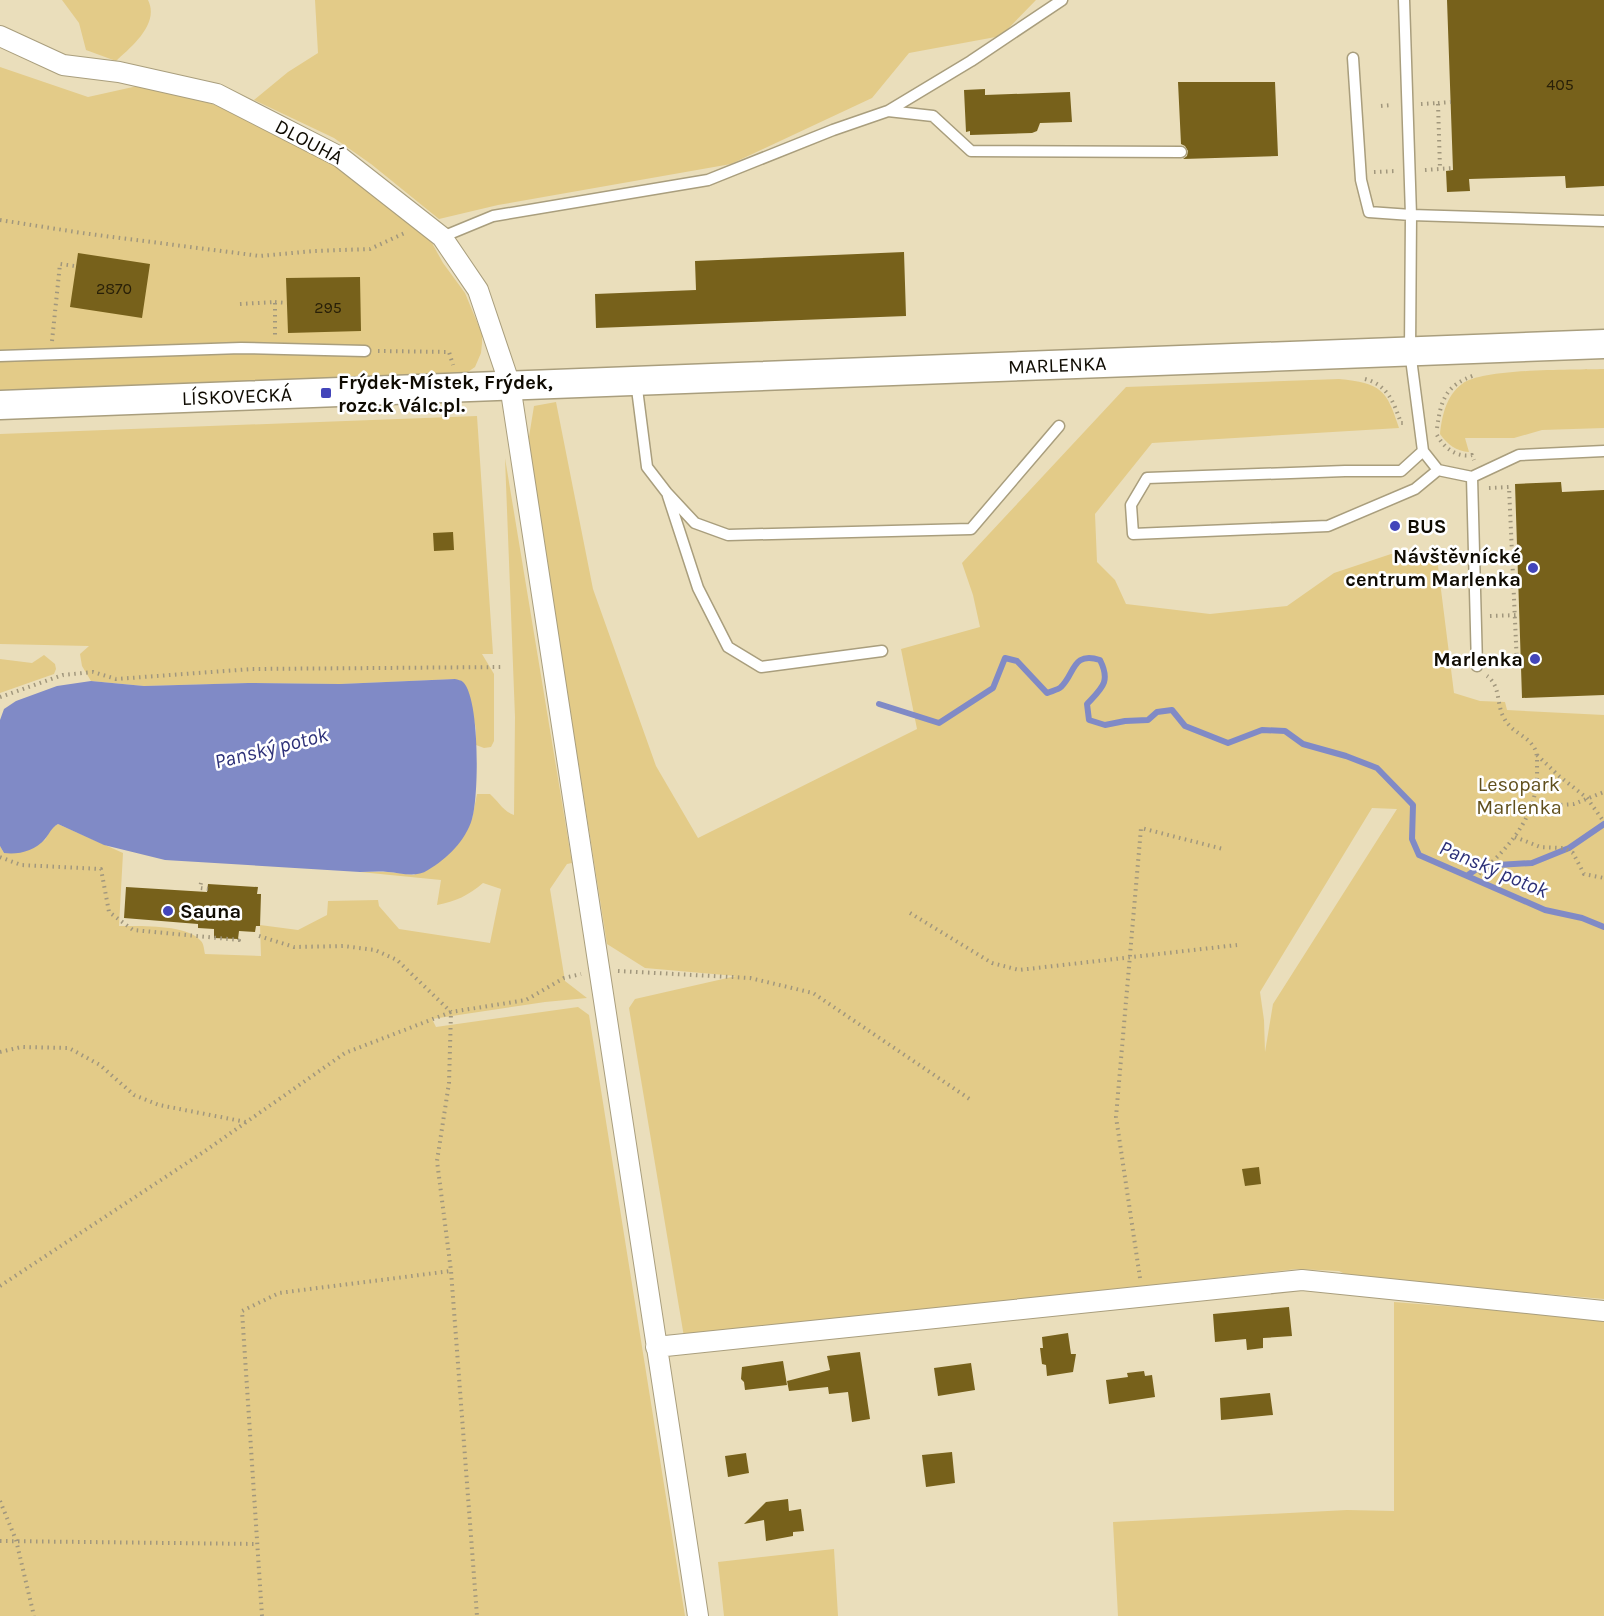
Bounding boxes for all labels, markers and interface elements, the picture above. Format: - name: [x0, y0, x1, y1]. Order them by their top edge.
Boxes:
- house number: 405: [1546, 75, 1574, 94]
- street label: DLOUHÁ: [271, 114, 347, 169]
- house number: 2870: [96, 279, 132, 298]
- house number: 295: [314, 298, 342, 317]
- street label: MARLENKA: [1008, 351, 1107, 378]
- place label: Frýdek-Místek, Frýdek, rozc.k Válc.pl.: [338, 371, 553, 417]
- street label: LÍSKOVECKÁ: [181, 381, 292, 410]
- marker: Frýdek-Místek, Frýdek, rozc.k Válc.pl.: [319, 386, 333, 400]
- place label: BUS: [1407, 515, 1447, 538]
- marker: BUS: [1388, 519, 1402, 533]
- place label: Návštěvnícké centrum Marlenka: [1345, 545, 1521, 591]
- marker: Návštěvnícké centrum Marlenka: [1526, 561, 1540, 575]
- place label: Marlenka: [1433, 648, 1523, 671]
- marker: Marlenka: [1528, 652, 1542, 666]
- water label: Panský potok: [212, 722, 331, 774]
- park label: Lesopark Marlenka: [1476, 773, 1562, 819]
- water label: Panský potok: [1436, 835, 1552, 903]
- place label: Sauna: [180, 900, 241, 923]
- marker: Sauna: [161, 904, 175, 918]

